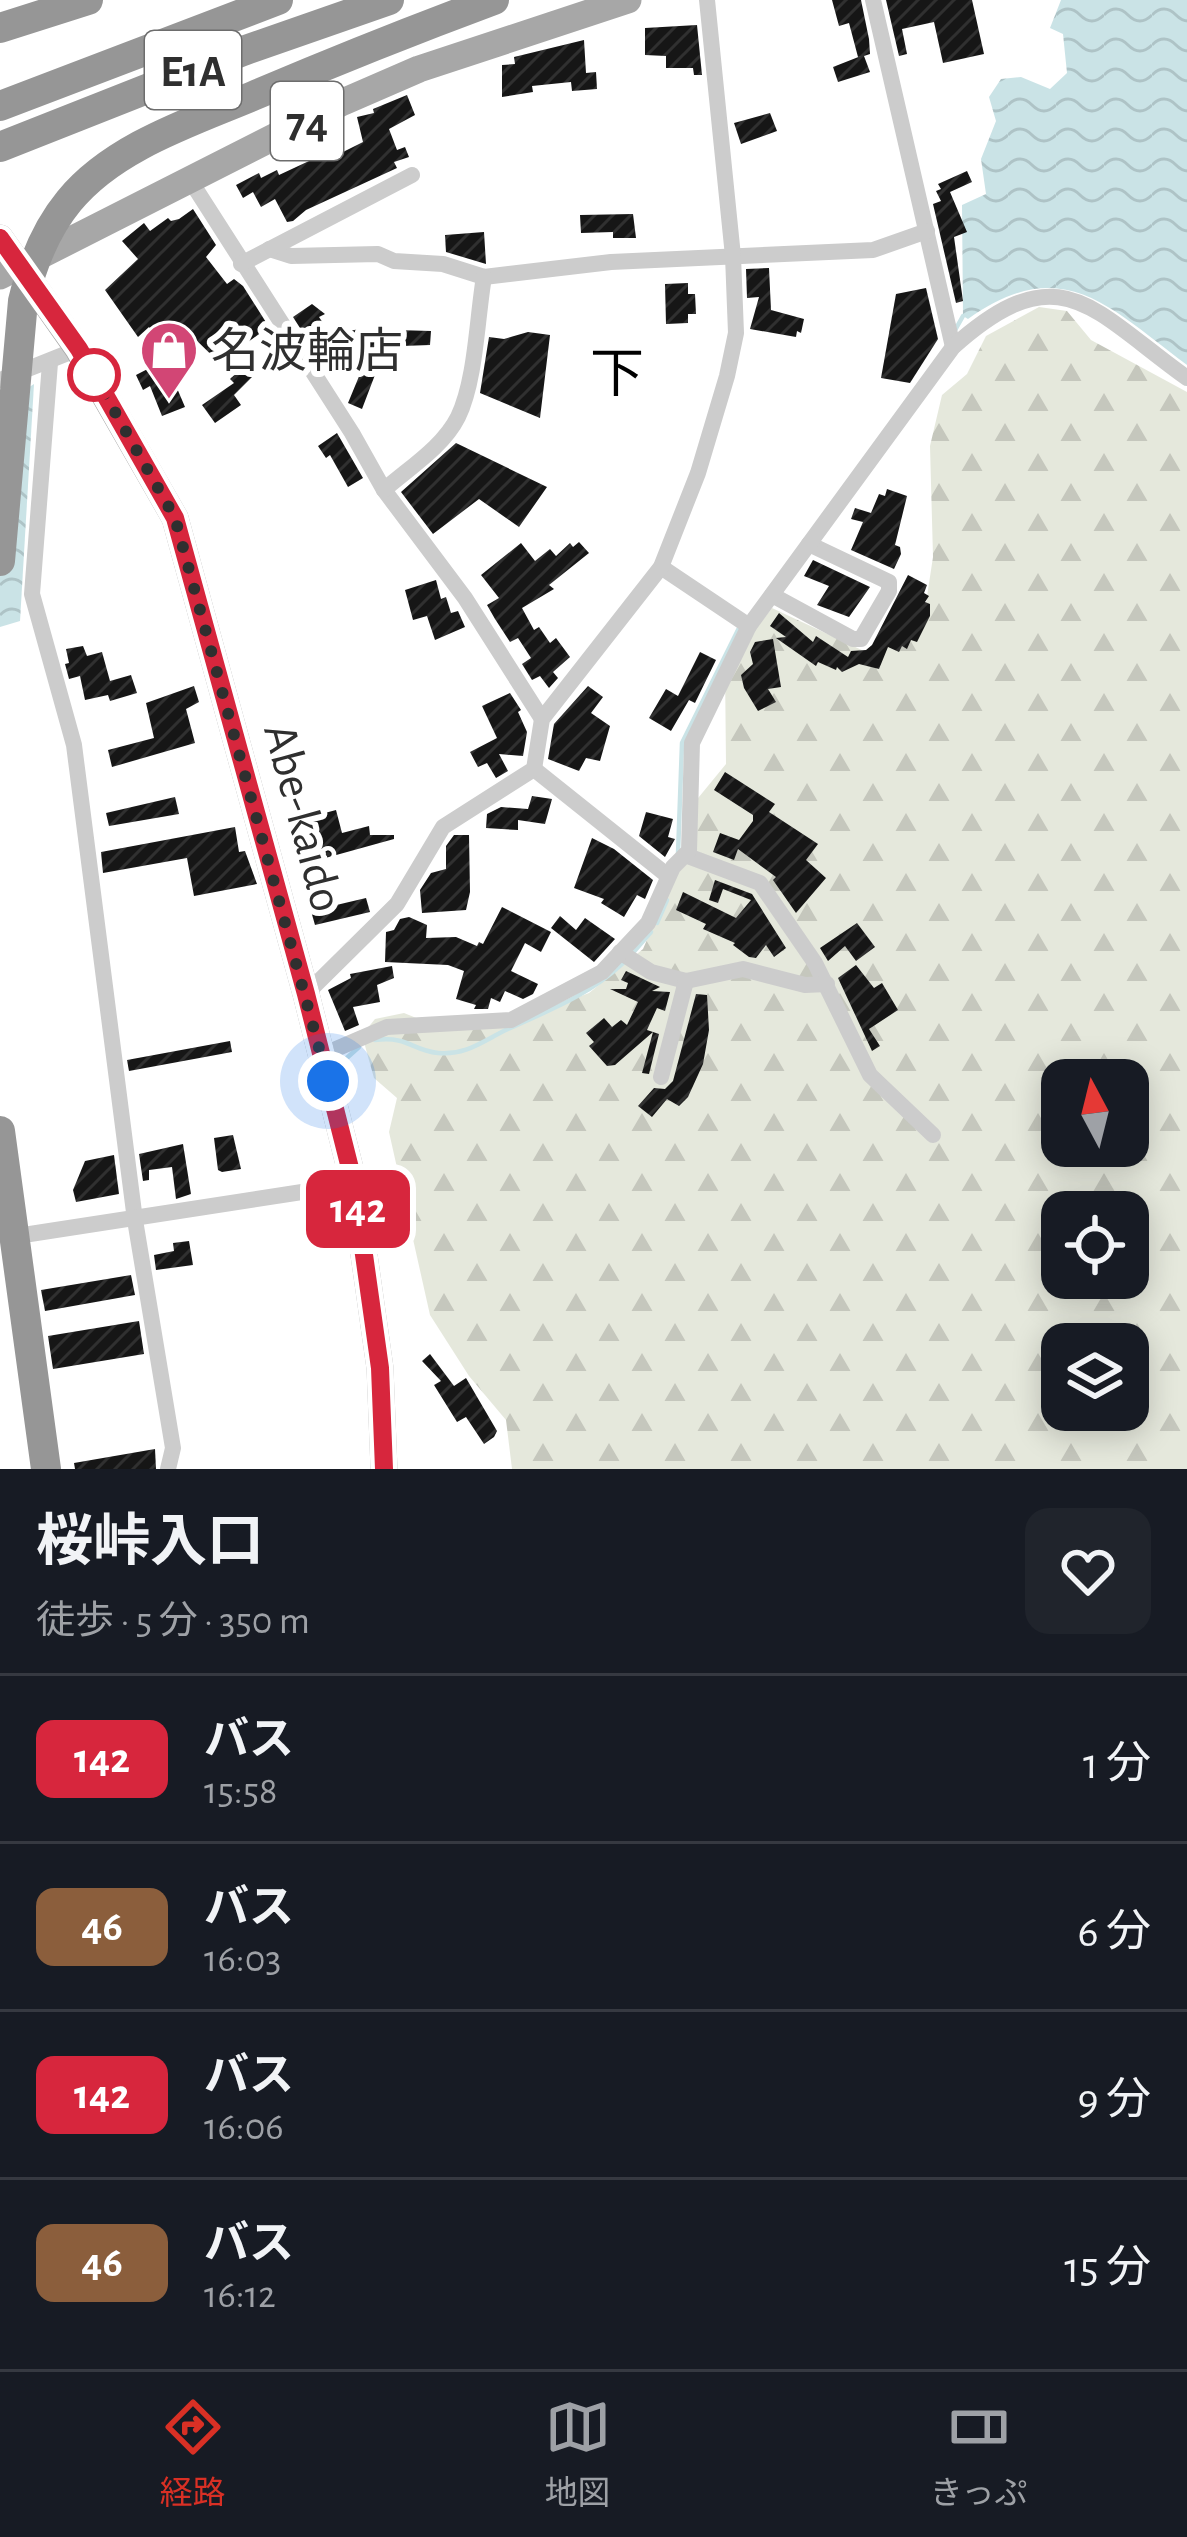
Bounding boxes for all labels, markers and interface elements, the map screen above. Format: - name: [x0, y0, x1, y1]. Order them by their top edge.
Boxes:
- road number: E1A: [145, 31, 241, 109]
- road number: 74: [271, 82, 343, 160]
- shop icon: 名波輪店: [138, 319, 200, 401]
- place label: 名波輪店: [211, 326, 403, 377]
- district label: 下: [590, 349, 644, 403]
- unlabelled marker: [69, 350, 119, 400]
- street label: Abe-kaido: [254, 719, 350, 917]
- your location: [298, 1051, 358, 1111]
- north arrow: [1041, 1059, 1149, 1167]
- map controls: [1041, 1059, 1149, 1431]
- line badge: 142: [289, 1170, 427, 1248]
- text: 142: [330, 1188, 386, 1230]
- button: locate: [1041, 1191, 1149, 1299]
- button: layers: [1041, 1323, 1149, 1431]
- button: heart: [1025, 1508, 1151, 1634]
- text: 桜峠入口: [36, 1514, 264, 1571]
- text: 徒歩 · 5 分 · 350 m: [36, 1602, 310, 1641]
- text: バス: [204, 1718, 294, 1763]
- text: 142: [74, 1738, 130, 1780]
- text: 1 分: [1083, 1742, 1151, 1787]
- text: 15:58: [204, 1772, 277, 1811]
- text: バス: [204, 1886, 294, 1931]
- text: 46: [81, 1906, 123, 1948]
- text: 6 分: [1077, 1910, 1151, 1955]
- text: 16:03: [204, 1940, 281, 1979]
- text: バス: [204, 2054, 294, 2099]
- text: 142: [74, 2074, 130, 2116]
- text: 9 分: [1077, 2078, 1151, 2123]
- text: 16:06: [204, 2108, 284, 2147]
- text: バス: [204, 2222, 294, 2267]
- text: 46: [81, 2242, 123, 2284]
- text: 15 分: [1064, 2246, 1151, 2291]
- text: 16:12: [204, 2276, 276, 2315]
- tab: 経路: [160, 2394, 226, 2515]
- tab: 地図: [545, 2394, 611, 2515]
- tab: きっぷ: [930, 2394, 1027, 2515]

